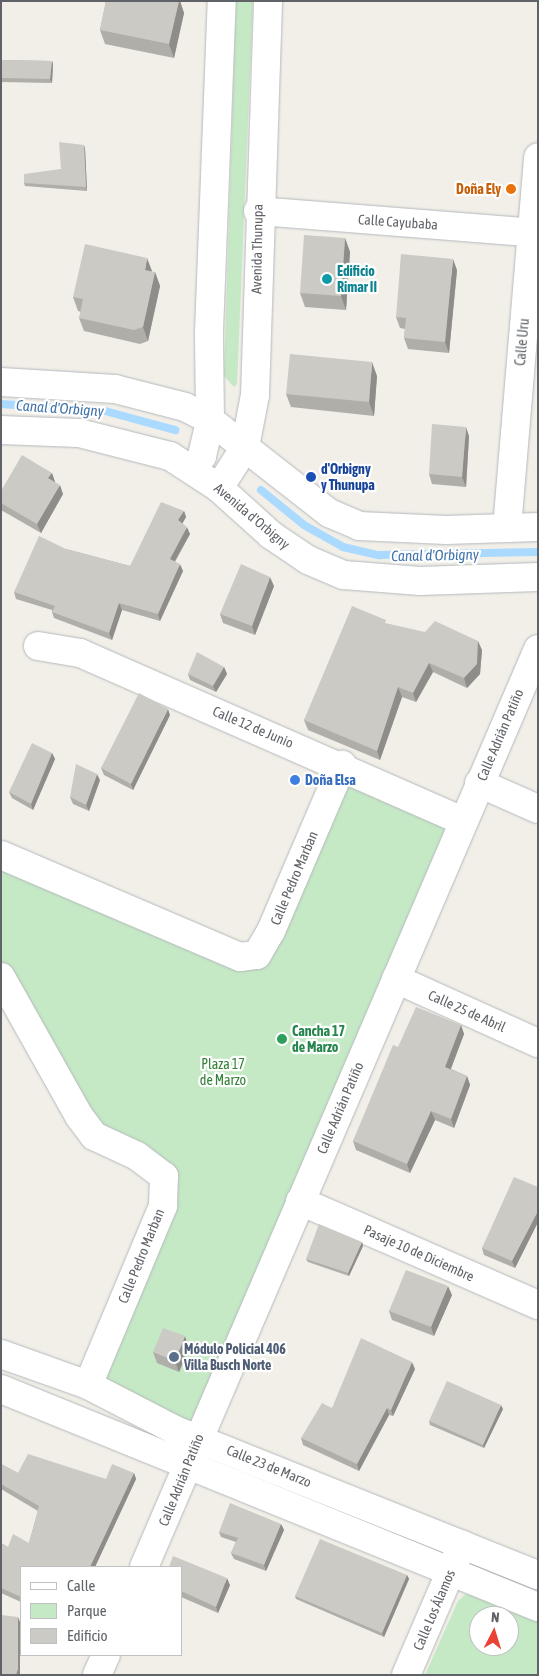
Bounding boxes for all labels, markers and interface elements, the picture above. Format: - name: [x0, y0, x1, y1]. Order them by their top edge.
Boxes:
- place label: Doña Ely: [456, 181, 501, 197]
- marker: Doña Ely: [505, 183, 517, 195]
- street label: Avenida Thunupa: [248, 204, 266, 294]
- street label: Calle Cayubaba: [358, 211, 438, 233]
- place label: Edificio Rimar II: [337, 263, 377, 296]
- marker: Edificio Rimar II: [321, 273, 333, 285]
- street label: Calle Uru: [512, 318, 532, 366]
- water label: Canal d'Orbigny: [16, 396, 104, 420]
- place label: d'Orbigny y Thunupa: [321, 461, 375, 494]
- marker: d'Orbigny y Thunupa: [305, 471, 317, 483]
- street label: Avenida d'Orbigny: [211, 479, 293, 553]
- water label: Canal d'Orbigny: [391, 545, 479, 565]
- street label: Calle Adrián Patiño: [473, 687, 527, 783]
- street label: Calle 12 de Junio: [210, 702, 296, 752]
- place label: Doña Elsa: [305, 772, 356, 788]
- marker: Doña Elsa: [289, 774, 301, 786]
- street label: Calle Pedro Marban: [267, 828, 321, 928]
- street label: Calle 25 de Abril: [426, 986, 508, 1036]
- place label: Cancha 17 de Marzo: [292, 1023, 345, 1056]
- marker: Cancha 17 de Marzo: [276, 1033, 288, 1045]
- park label: Plaza 17 de Marzo: [200, 1056, 246, 1088]
- street label: Calle Adrián Patiño: [313, 1060, 367, 1156]
- street label: Calle Pedro Marban: [114, 1206, 168, 1306]
- street label: Pasaje 10 de Diciembre: [361, 1221, 477, 1285]
- place label: Módulo Policial 406 Villa Busch Norte: [184, 1341, 286, 1374]
- marker: Módulo Policial 406 Villa Busch Norte: [168, 1351, 180, 1363]
- street label: Calle Adrián Patiño: [155, 1431, 207, 1529]
- street label: Calle 23 de Marzo: [224, 1441, 314, 1491]
- legend: [20, 1566, 182, 1656]
- street label: Calle Los Álamos: [409, 1567, 459, 1653]
- text: Calle: [67, 1577, 95, 1594]
- text: Parque: [67, 1602, 107, 1619]
- north arrow: [469, 1606, 519, 1656]
- text: N: [490, 1609, 500, 1625]
- text: Edificio: [67, 1627, 108, 1644]

